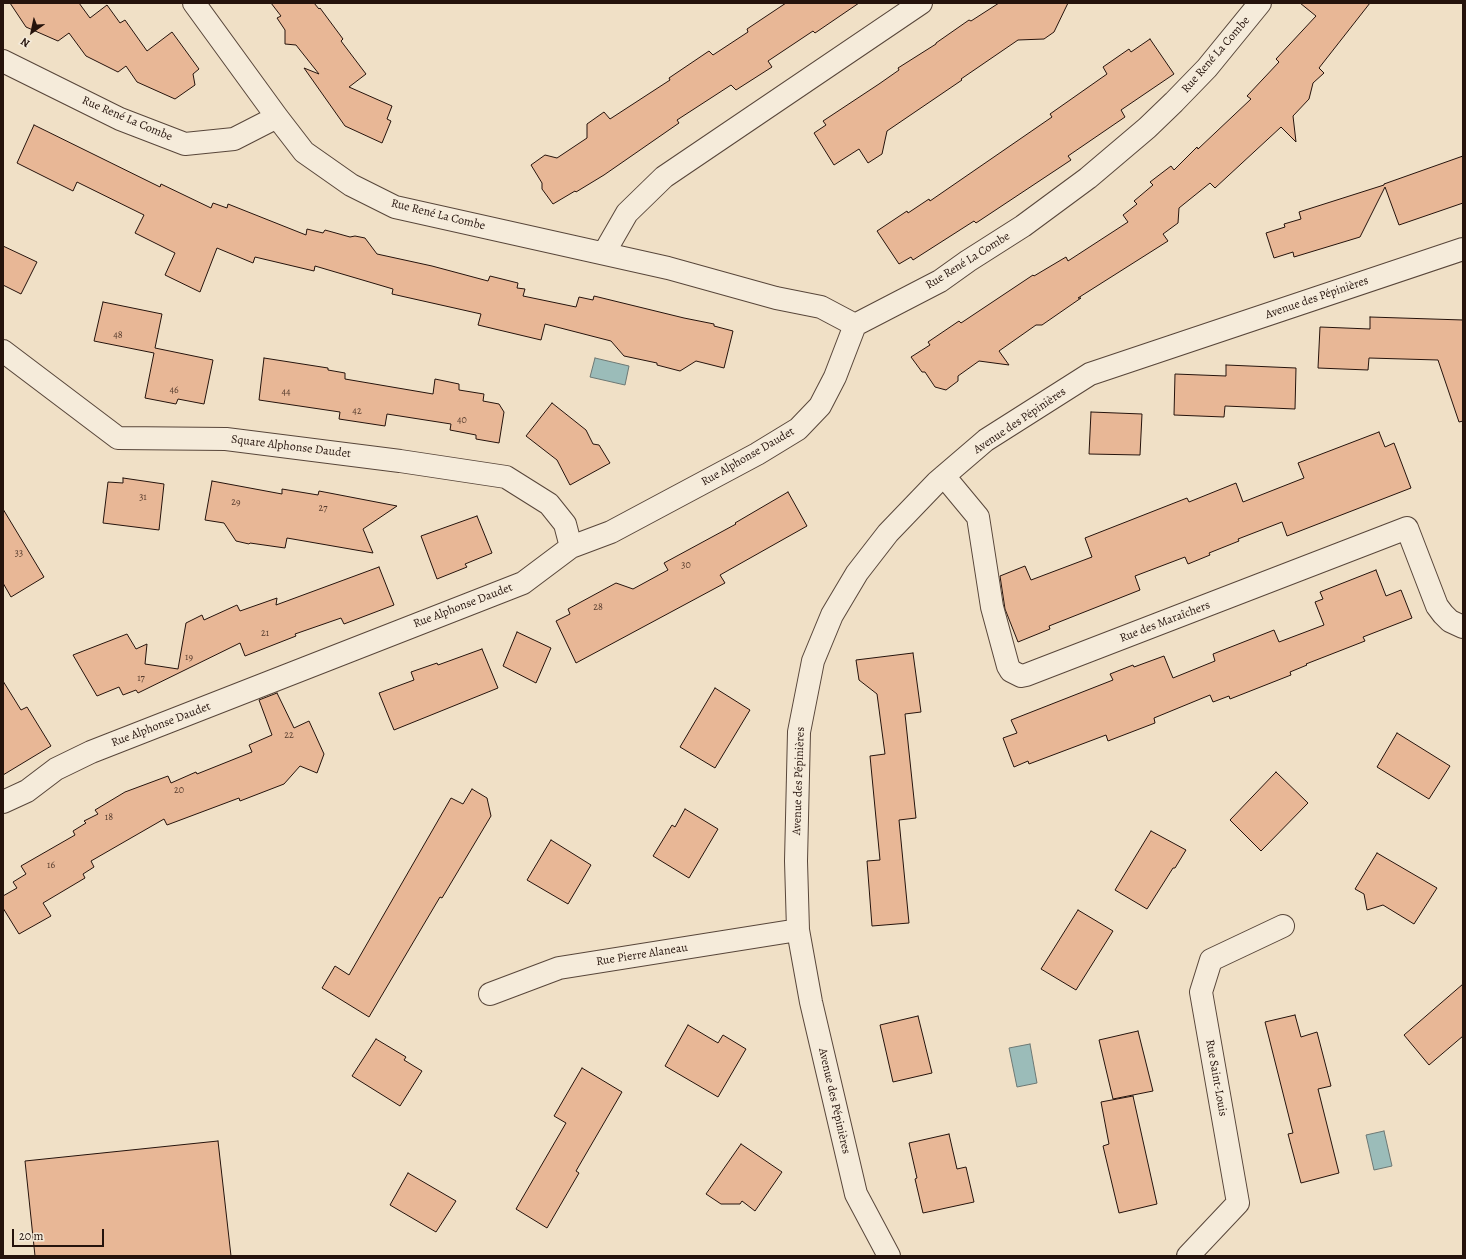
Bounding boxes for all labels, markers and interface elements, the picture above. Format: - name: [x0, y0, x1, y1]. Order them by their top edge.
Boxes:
- north arrow: [12, 12, 52, 52]
- street label: Rue René La Combe: [1179, 14, 1253, 96]
- text: N: [18, 34, 33, 51]
- street label: Rue René La Combe: [80, 93, 174, 145]
- street label: Rue René La Combe: [389, 196, 487, 234]
- street label: Rue René La Combe: [923, 229, 1013, 293]
- street label: Avenue des Pépinières: [1263, 274, 1371, 322]
- house number: 48: [113, 330, 123, 342]
- house number: 46: [169, 385, 179, 397]
- street label: Avenue des Pépinières: [971, 385, 1069, 457]
- house number: 44: [281, 387, 291, 399]
- house number: 42: [352, 406, 362, 418]
- house number: 40: [457, 415, 467, 427]
- street label: Rue Alphonse Daudet: [699, 424, 797, 490]
- street label: Square Alphonse Daudet: [230, 433, 352, 461]
- house number: 31: [139, 492, 147, 504]
- house number: 29: [231, 497, 241, 509]
- house number: 27: [319, 503, 327, 515]
- house number: 33: [15, 548, 23, 560]
- house number: 30: [681, 560, 691, 572]
- street label: Rue Alphonse Daudet: [411, 580, 515, 632]
- street label: Rue des Maraîchers: [1118, 598, 1212, 646]
- house number: 28: [593, 602, 603, 614]
- house number: 21: [261, 628, 269, 640]
- house number: 19: [185, 652, 193, 664]
- house number: 17: [137, 673, 145, 685]
- street label: Rue Alphonse Daudet: [109, 699, 213, 751]
- street label: Avenue des Pépinières: [790, 727, 808, 835]
- house number: 22: [284, 730, 294, 742]
- house number: 20: [174, 785, 184, 797]
- house number: 18: [105, 812, 113, 824]
- house number: 16: [47, 860, 55, 872]
- street label: Rue Pierre Alaneau: [595, 941, 689, 969]
- street label: Rue Saint-Louis: [1202, 1038, 1230, 1118]
- street label: Avenue des Pépinières: [815, 1047, 853, 1155]
- scale bar: [14, 1221, 106, 1247]
- text: 20 m: [19, 1228, 43, 1244]

